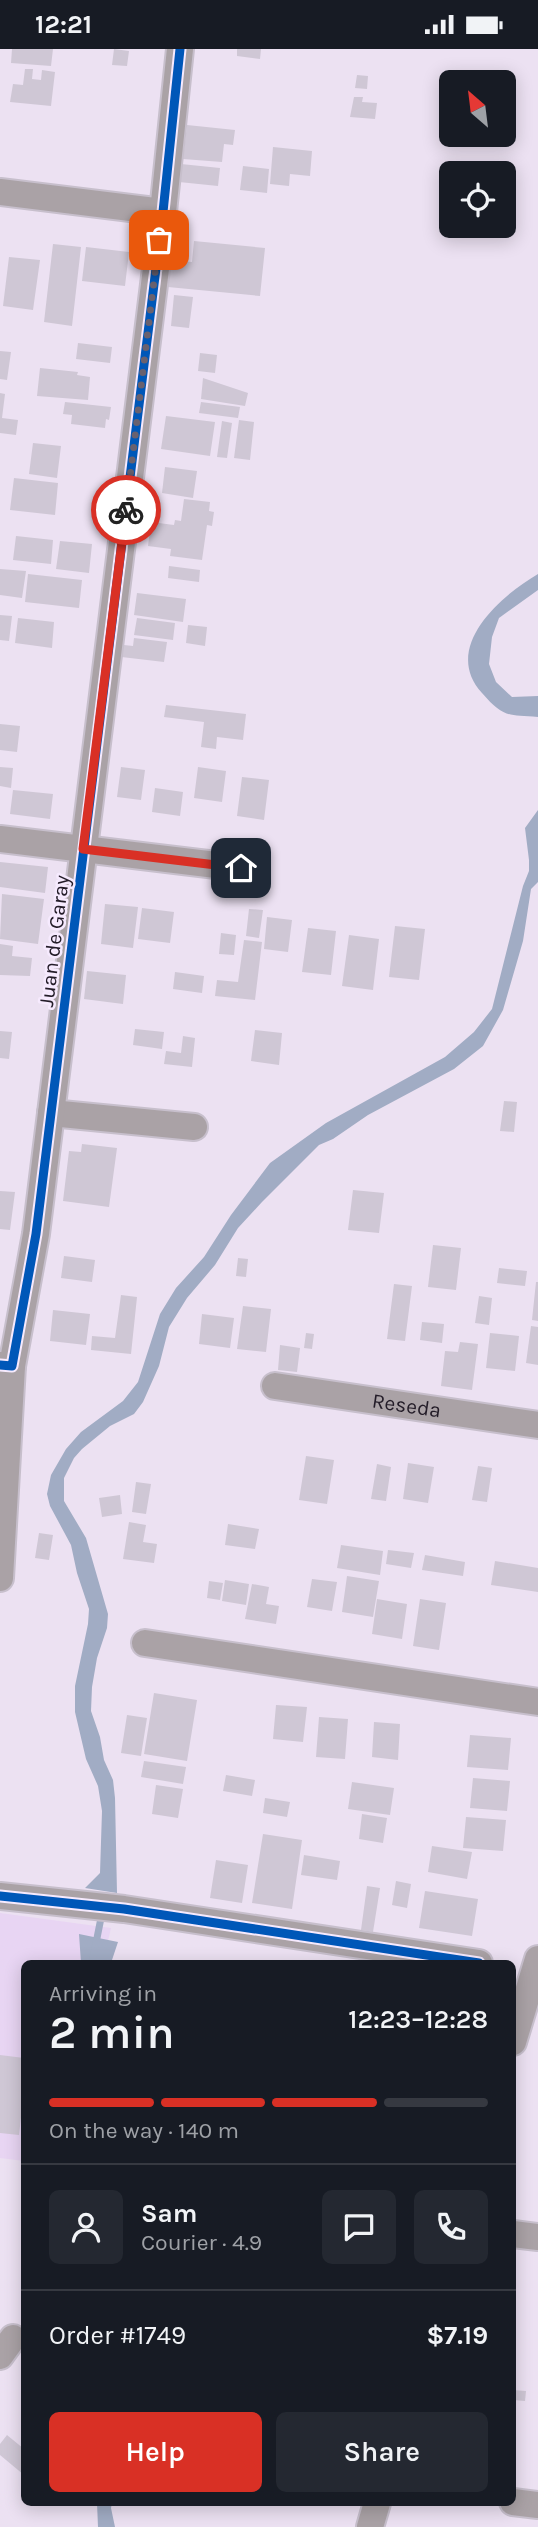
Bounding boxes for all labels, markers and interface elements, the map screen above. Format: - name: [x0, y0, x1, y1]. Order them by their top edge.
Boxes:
- text: 12:21: [35, 9, 92, 40]
- north arrow: [439, 70, 516, 147]
- map controls: [439, 70, 516, 238]
- button: locate: [439, 161, 516, 238]
- pin: [129, 210, 189, 270]
- icon: bag: [140, 221, 178, 259]
- courier: [91, 475, 161, 545]
- icon: bike: [107, 491, 145, 529]
- pin: [211, 838, 271, 898]
- icon: home: [222, 849, 260, 887]
- street label: Juan de Garay: [34, 873, 74, 1008]
- street label: Reseda: [370, 1389, 443, 1422]
- text: Arriving in: [49, 1980, 157, 2007]
- text: 12:23–12:28: [348, 2004, 488, 2035]
- text: 2 min: [49, 2006, 175, 2060]
- text: On the way · 140 m: [49, 2117, 239, 2144]
- button: person: [49, 2190, 123, 2264]
- button: chat: [322, 2190, 396, 2264]
- button: phone: [414, 2190, 488, 2264]
- text: Sam: [141, 2198, 197, 2229]
- text: Courier · 4.9: [141, 2229, 262, 2256]
- text: Order #1749: [49, 2320, 186, 2351]
- text: $7.19: [426, 2320, 488, 2351]
- button: Help: [49, 2412, 262, 2492]
- button: Share: [276, 2412, 488, 2492]

